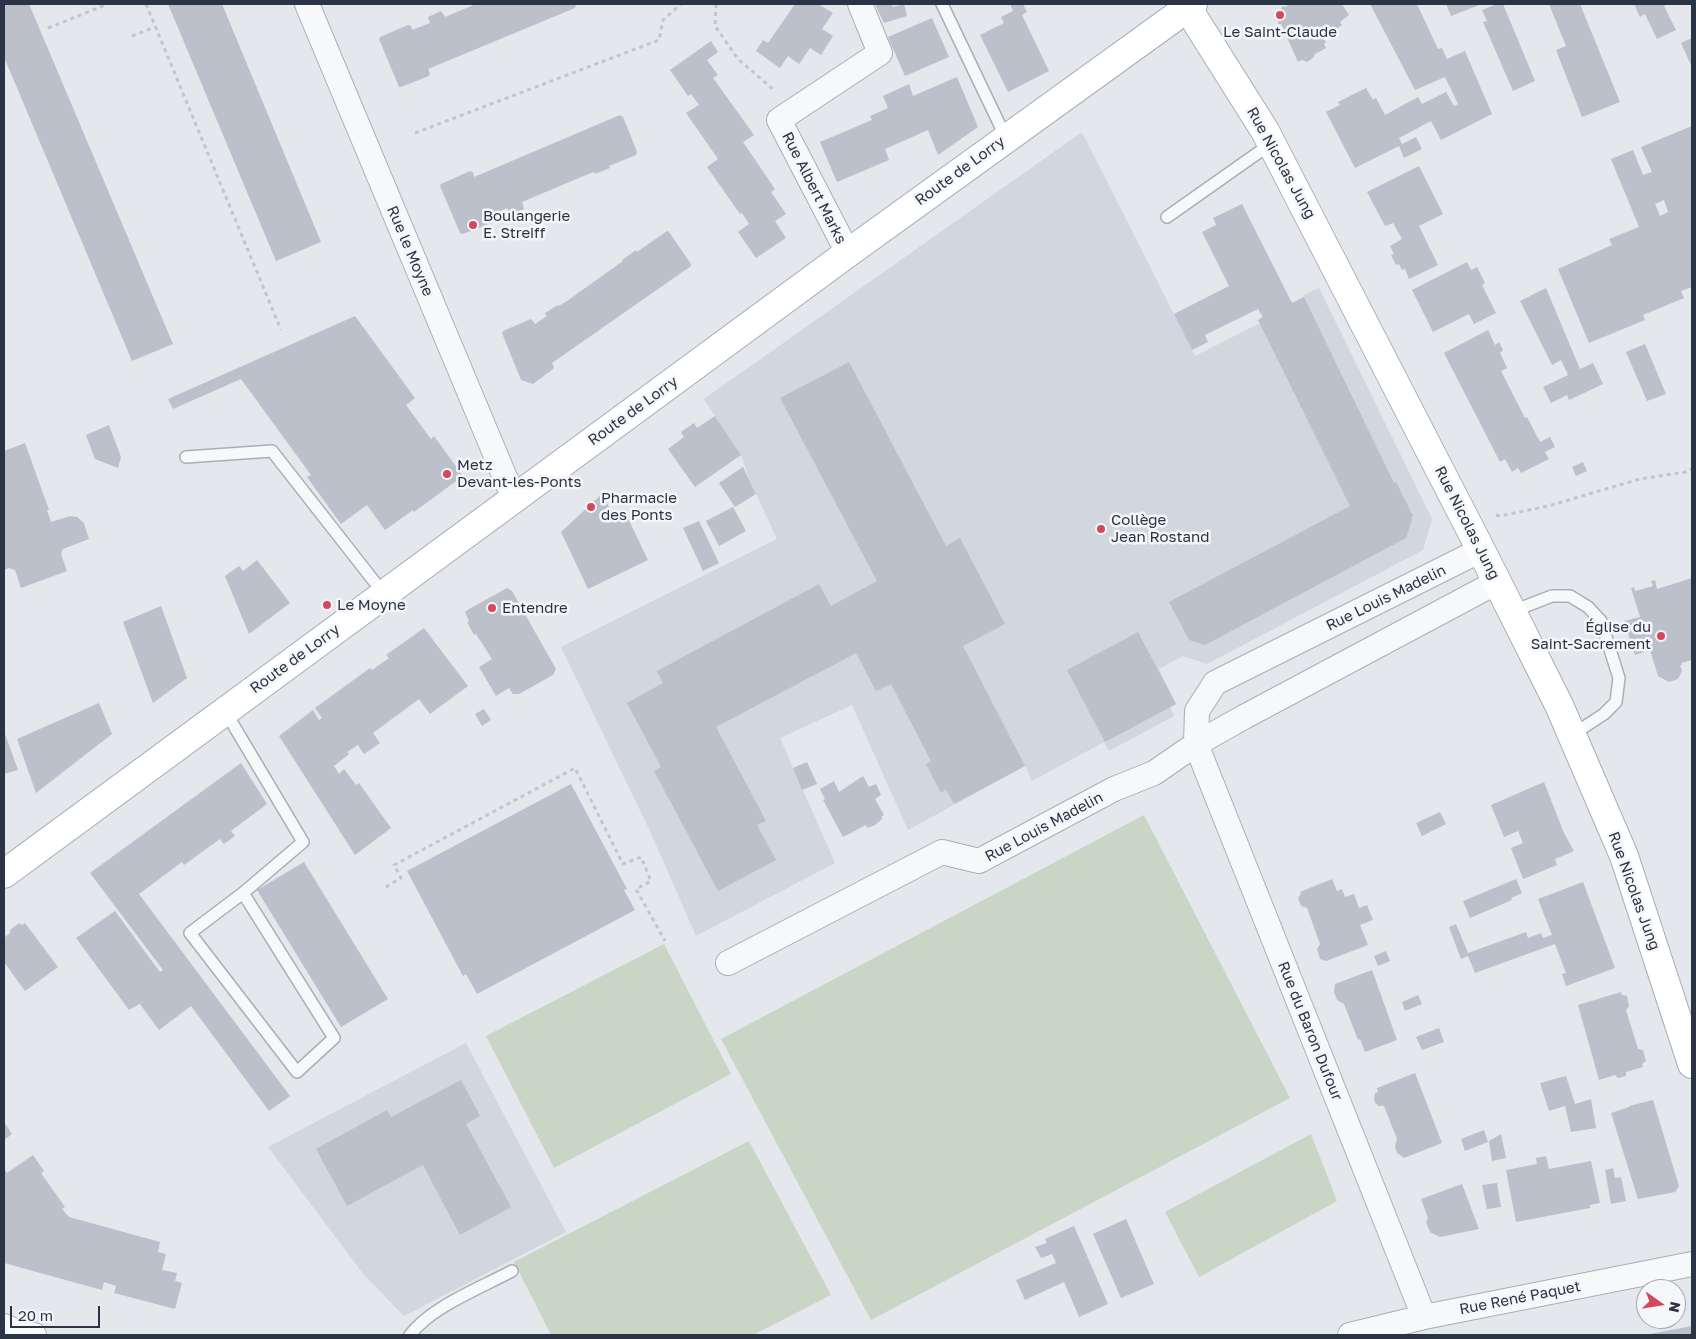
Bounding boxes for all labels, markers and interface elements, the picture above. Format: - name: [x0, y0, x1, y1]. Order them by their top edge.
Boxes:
- marker: Le Saint-Claude: [1274, 9, 1286, 21]
- place label: Le Saint-Claude: [1223, 23, 1337, 41]
- street label: Rue Nicolas Jung: [1243, 104, 1319, 222]
- street label: Rue Albert Marks: [778, 129, 850, 247]
- street label: Route de Lorry: [912, 133, 1008, 209]
- street label: Rue le Moyne: [383, 203, 437, 299]
- place label: Boulangerie E. Streiff: [483, 207, 570, 242]
- marker: Boulangerie E. Streiff: [467, 219, 479, 231]
- street label: Route de Lorry: [585, 373, 681, 449]
- place label: Metz Devant-les-Ponts: [457, 456, 581, 491]
- street label: Rue Nicolas Jung: [1431, 463, 1503, 583]
- marker: Metz Devant-les-Ponts: [441, 468, 453, 480]
- place label: Pharmacie des Ponts: [601, 489, 677, 524]
- marker: Pharmacie des Ponts: [585, 501, 597, 513]
- place label: Collège Jean Rostand: [1111, 511, 1209, 546]
- marker: Collège Jean Rostand: [1095, 523, 1107, 535]
- street label: Rue Louis Madelin: [1323, 561, 1449, 635]
- place label: Le Moyne: [337, 596, 406, 614]
- marker: Le Moyne: [321, 599, 333, 611]
- place label: Entendre: [502, 599, 568, 617]
- marker: Entendre: [486, 602, 498, 614]
- place label: Église du Saint-Sacrement: [1531, 618, 1651, 653]
- street label: Route de Lorry: [247, 621, 343, 697]
- marker: Église du Saint-Sacrement: [1655, 630, 1667, 642]
- street label: Rue Louis Madelin: [982, 788, 1106, 866]
- street label: Rue Nicolas Jung: [1604, 829, 1664, 953]
- street label: Rue du Baron Dufour: [1274, 959, 1346, 1103]
- street label: Rue René Paquet: [1458, 1277, 1582, 1319]
- north arrow: [1636, 1279, 1686, 1329]
- scale bar: [12, 1296, 102, 1328]
- text: N: [1666, 1300, 1685, 1314]
- text: 20 m: [18, 1306, 53, 1324]

